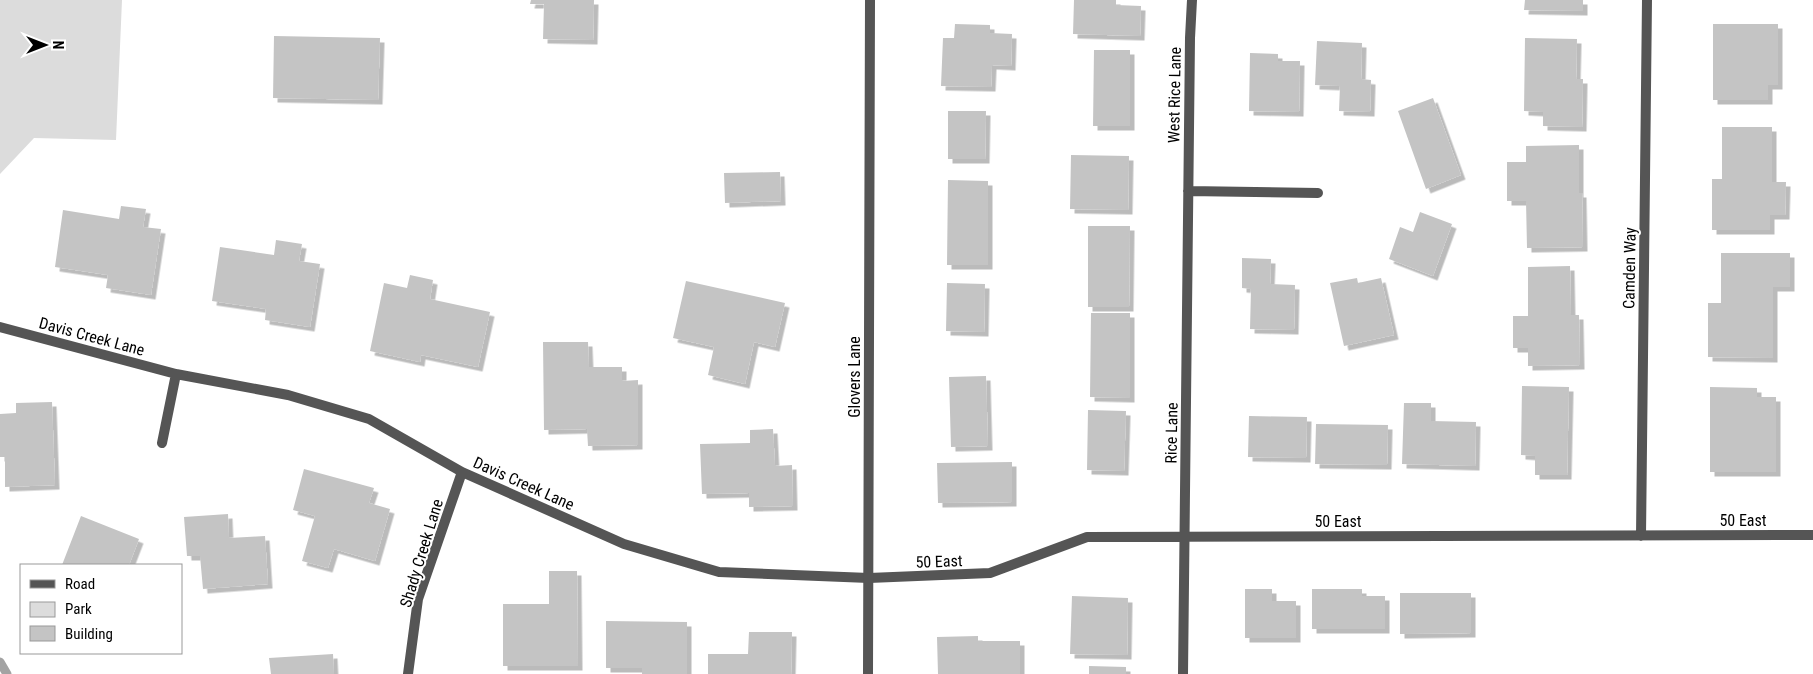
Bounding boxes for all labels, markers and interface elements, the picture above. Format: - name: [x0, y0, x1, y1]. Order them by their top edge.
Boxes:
- north arrow: [20, 20, 70, 70]
- text: N: [50, 41, 66, 49]
- street label: West Rice Lane: [1164, 47, 1185, 143]
- street label: Camden Way: [1619, 227, 1640, 309]
- street label: Davis Creek Lane: [37, 313, 147, 360]
- street label: Glovers Lane: [845, 336, 864, 418]
- street label: Rice Lane: [1161, 402, 1182, 464]
- street label: Davis Creek Lane: [470, 453, 577, 514]
- street label: Shady Creek Lane: [396, 497, 447, 610]
- street label: 50 East: [1719, 511, 1767, 530]
- street label: 50 East: [1314, 512, 1362, 531]
- street label: 50 East: [915, 551, 963, 572]
- legend: [20, 564, 182, 654]
- text: Road: [65, 575, 95, 593]
- text: Park: [65, 600, 92, 618]
- text: Building: [65, 625, 113, 643]

